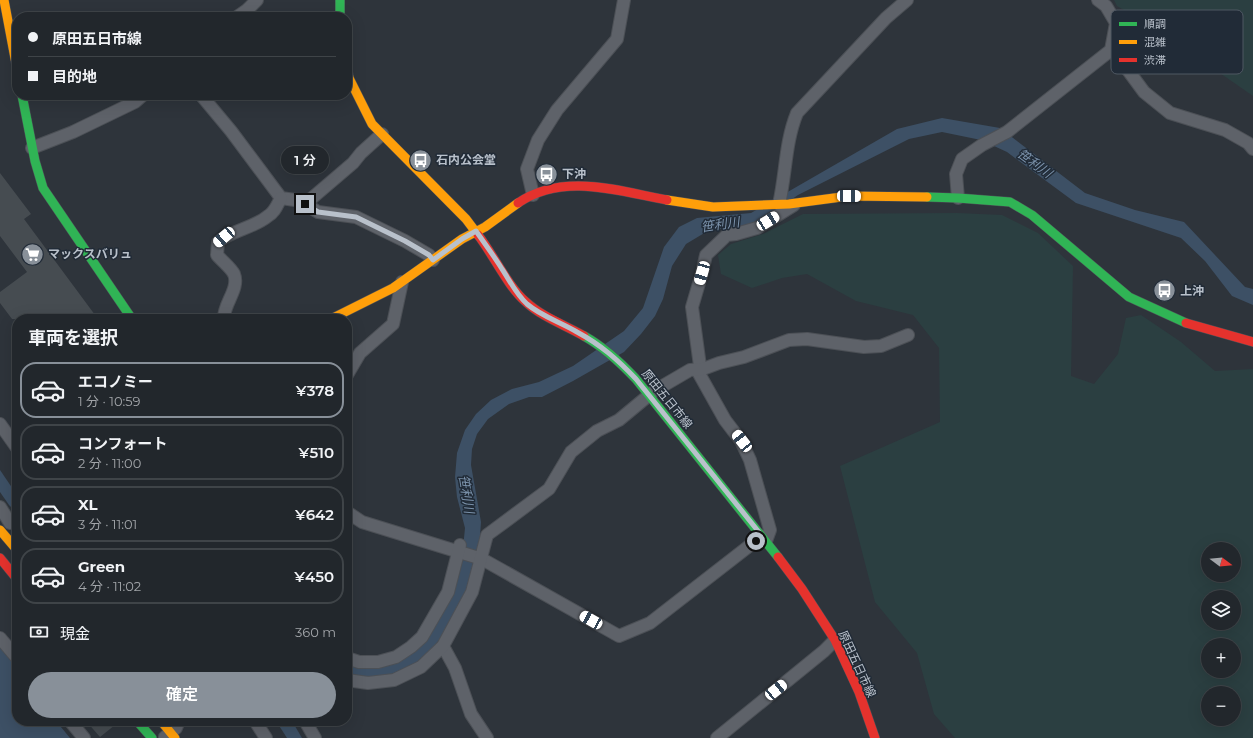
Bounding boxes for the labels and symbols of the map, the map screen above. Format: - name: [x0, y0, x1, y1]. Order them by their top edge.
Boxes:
- legend: [1111, 10, 1243, 74]
- text: 順調: [1144, 17, 1166, 31]
- text: 混雑: [1144, 35, 1166, 49]
- text: 渋滞: [1144, 53, 1166, 67]
- water label: 笹利川: [1015, 145, 1057, 182]
- callout: 1 分: [281, 146, 329, 174]
- bus stop icon: 石内公会堂: [407, 147, 433, 173]
- place label: 石内公会堂: [436, 152, 496, 167]
- bus stop icon: 下沖: [533, 161, 559, 187]
- place label: 下沖: [562, 166, 586, 181]
- car: [837, 190, 861, 202]
- route end: [296, 195, 314, 213]
- car: [755, 210, 781, 232]
- water label: 笹利川: [700, 213, 742, 235]
- car: [211, 225, 237, 249]
- supermarket icon: マックスバリュ: [19, 241, 45, 267]
- place label: マックスバリュ: [48, 246, 132, 261]
- car: [693, 260, 711, 286]
- bus stop icon: 上沖: [1151, 278, 1177, 304]
- place label: 上沖: [1180, 283, 1204, 298]
- street label: 原田五日市線: [639, 366, 696, 431]
- car: [730, 428, 754, 454]
- water label: 笹利川: [456, 473, 478, 516]
- route start: [747, 532, 765, 550]
- north arrow: [1201, 542, 1241, 582]
- car: [578, 609, 604, 631]
- street label: 原田五日市線: [835, 628, 879, 700]
- car: [763, 678, 789, 702]

